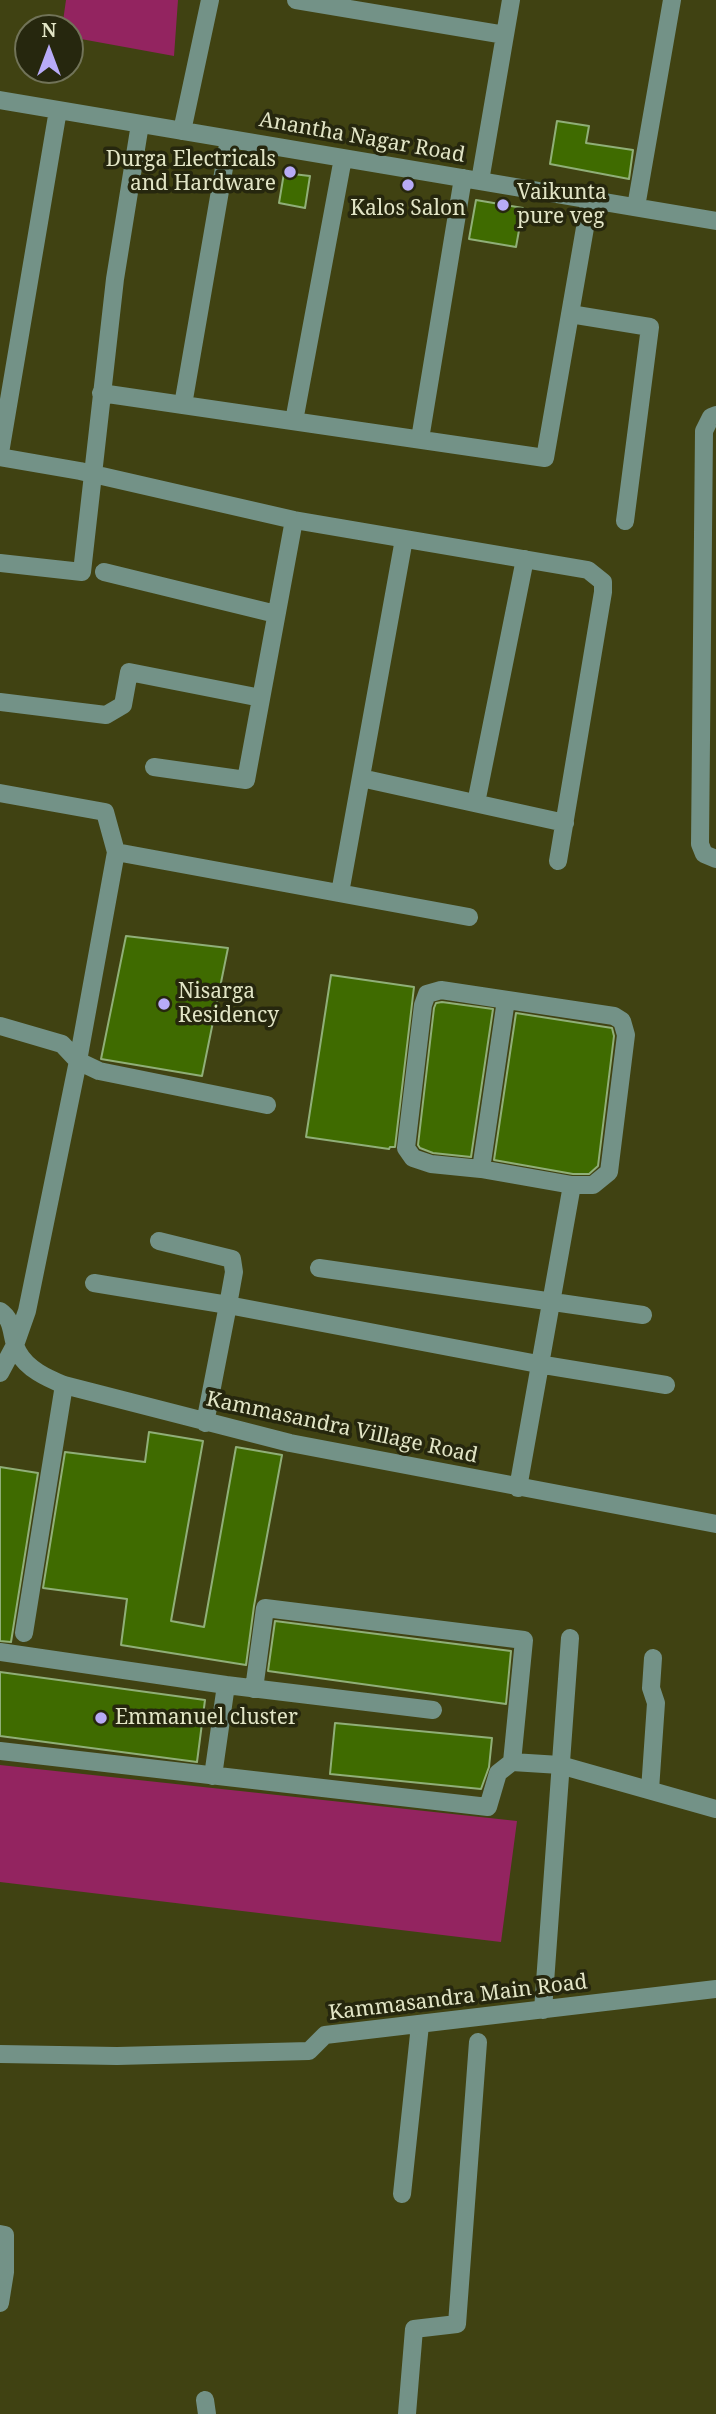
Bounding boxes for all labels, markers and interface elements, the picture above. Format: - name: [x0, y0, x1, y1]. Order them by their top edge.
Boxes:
- north arrow: [14, 14, 84, 84]
- text: N: [42, 17, 56, 43]
- street label: Anantha Nagar Road: [257, 107, 467, 169]
- place label: Durga Electricals and Hardware: [106, 147, 276, 197]
- marker: Durga Electricals and Hardware: [282, 164, 298, 180]
- marker: Kalos Salon: [400, 177, 416, 193]
- place label: Vaikunta pure veg: [517, 180, 607, 230]
- place label: Kalos Salon: [350, 196, 466, 222]
- marker: Vaikunta pure veg: [495, 197, 511, 213]
- place label: Nisarga Residency: [178, 979, 279, 1029]
- marker: Nisarga Residency: [156, 996, 172, 1012]
- street label: Kammasandra Village Road: [204, 1387, 480, 1469]
- place label: Emmanuel cluster: [115, 1705, 298, 1731]
- marker: Emmanuel cluster: [93, 1710, 109, 1726]
- street label: Kammasandra Main Road: [327, 1970, 589, 2026]

